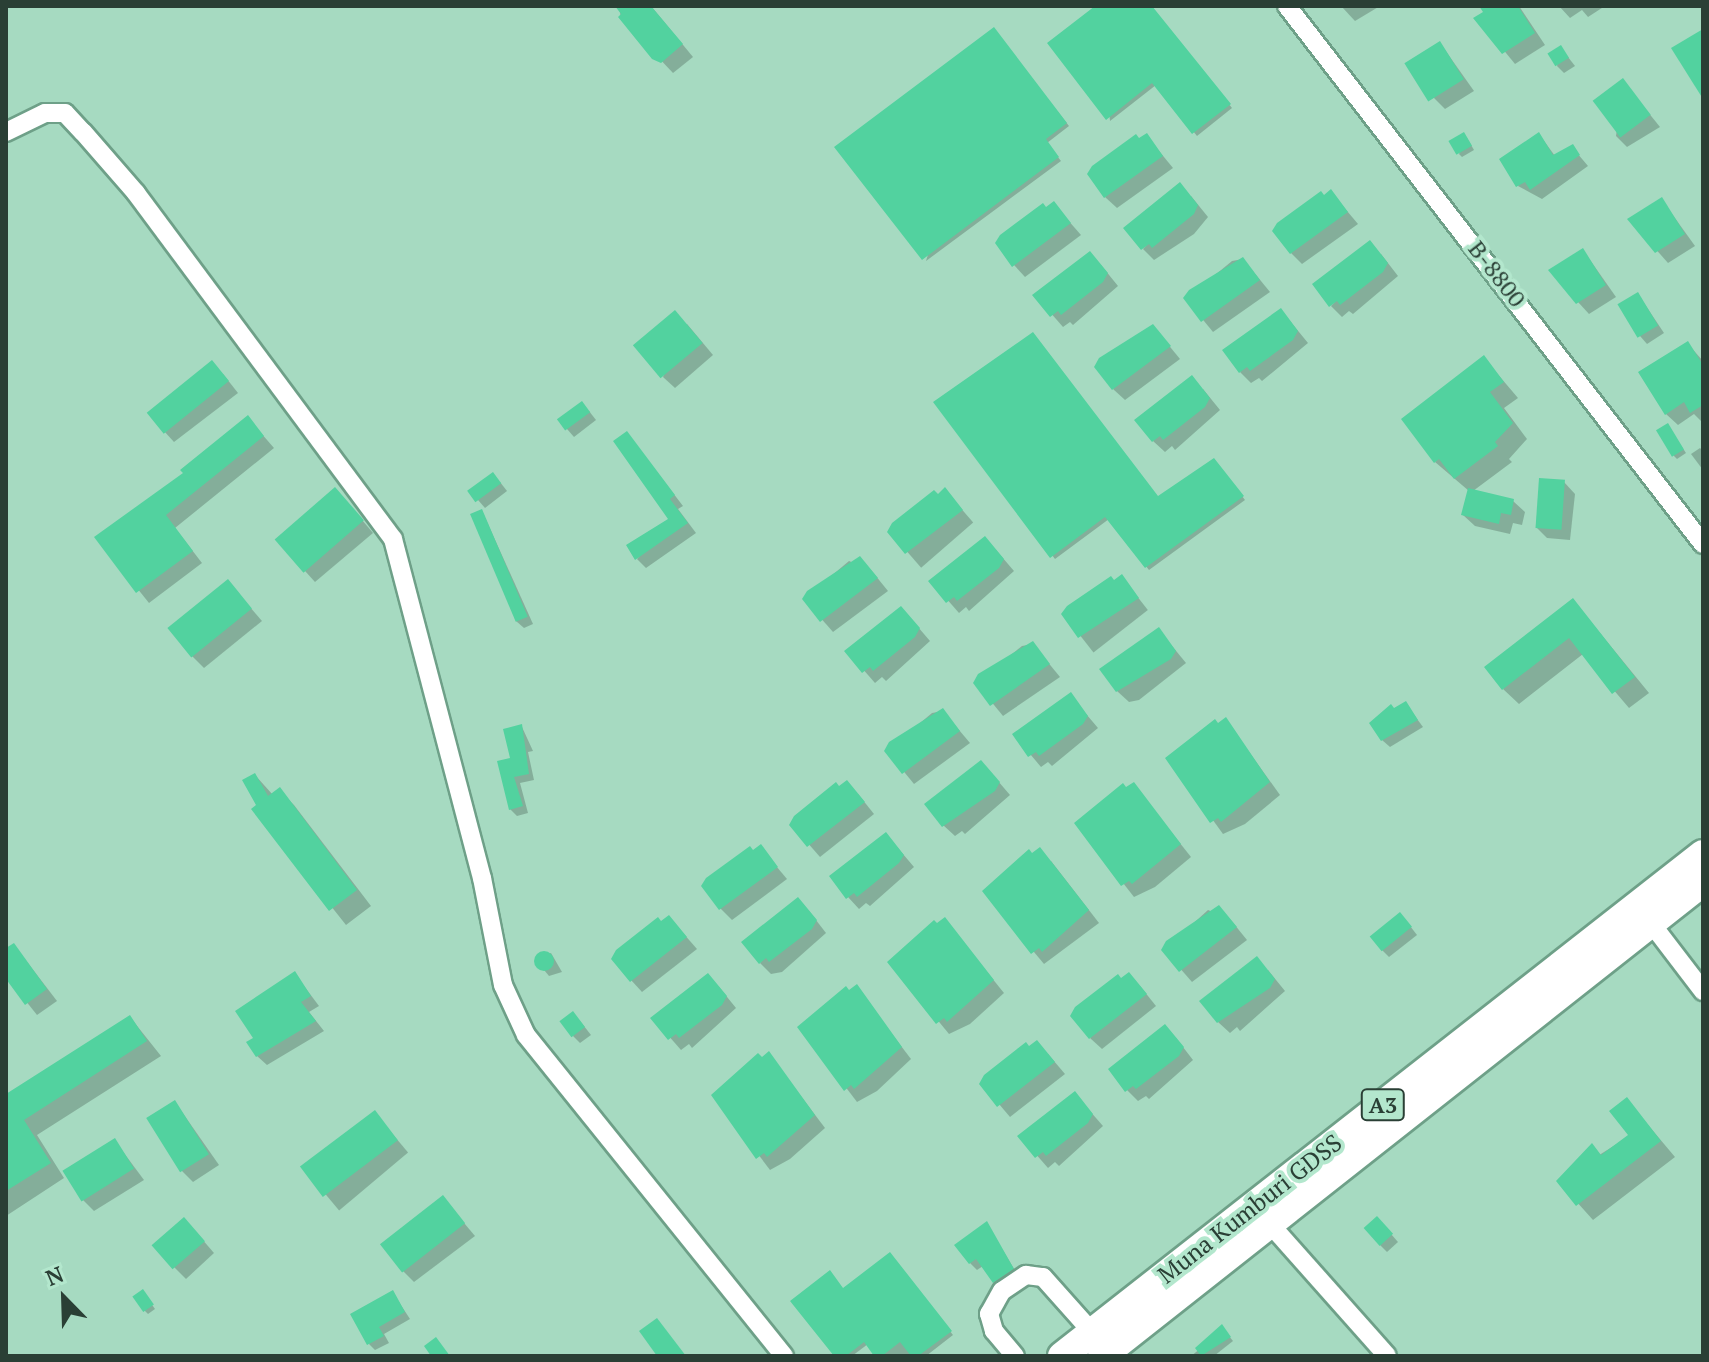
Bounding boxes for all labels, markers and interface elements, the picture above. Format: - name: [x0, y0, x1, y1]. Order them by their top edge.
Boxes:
- street label: B-8800: [1462, 235, 1532, 313]
- road number: A3: [1359, 1087, 1407, 1123]
- street label: Muna Kumburi GDSS: [1152, 1128, 1348, 1290]
- north arrow: [24, 1258, 104, 1338]
- text: N: [41, 1259, 68, 1292]

